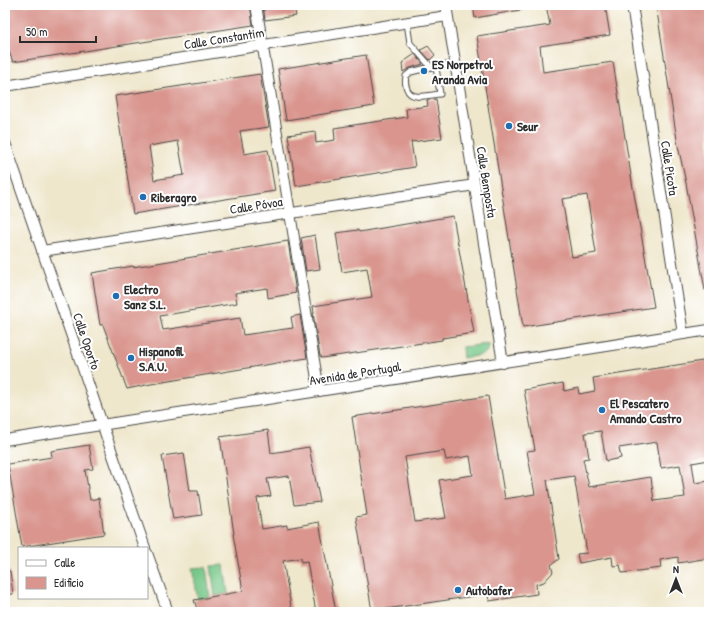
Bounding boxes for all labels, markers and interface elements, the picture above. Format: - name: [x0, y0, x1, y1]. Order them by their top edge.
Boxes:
- scale bar: [20, 18, 96, 44]
- text: 50 m: [26, 23, 47, 40]
- street label: Calle Constantim: [183, 23, 266, 53]
- place label: ES Norpetrol Aranda Avia: [432, 55, 493, 88]
- marker: ES Norpetrol Aranda Avia: [419, 66, 429, 76]
- place label: Seur: [517, 117, 539, 135]
- marker: Seur: [504, 121, 514, 131]
- street label: Calle Picota: [657, 139, 683, 197]
- street label: Calle Bemposta: [472, 145, 502, 219]
- place label: Riberagro: [151, 188, 197, 207]
- marker: Riberagro: [138, 192, 148, 202]
- street label: Calle Póvoa: [228, 192, 284, 218]
- place label: Electro Sanz S.L.: [124, 280, 166, 313]
- marker: Electro Sanz S.L.: [111, 291, 121, 301]
- street label: Calle Oporto: [69, 310, 105, 372]
- place label: Hispanofil S.A.U.: [139, 342, 184, 375]
- marker: Hispanofil S.A.U.: [126, 353, 136, 363]
- street label: Avenida de Portugal: [308, 357, 403, 389]
- place label: El Pescatero Amando Castro: [610, 394, 682, 427]
- marker: El Pescatero Amando Castro: [597, 405, 607, 415]
- legend: [18, 547, 148, 599]
- text: Calle: [54, 554, 75, 571]
- north arrow: [656, 559, 696, 599]
- text: N: [673, 562, 679, 576]
- text: Edificio: [54, 574, 84, 591]
- place label: Autobafer: [466, 581, 514, 599]
- marker: Autobafer: [453, 585, 463, 595]

